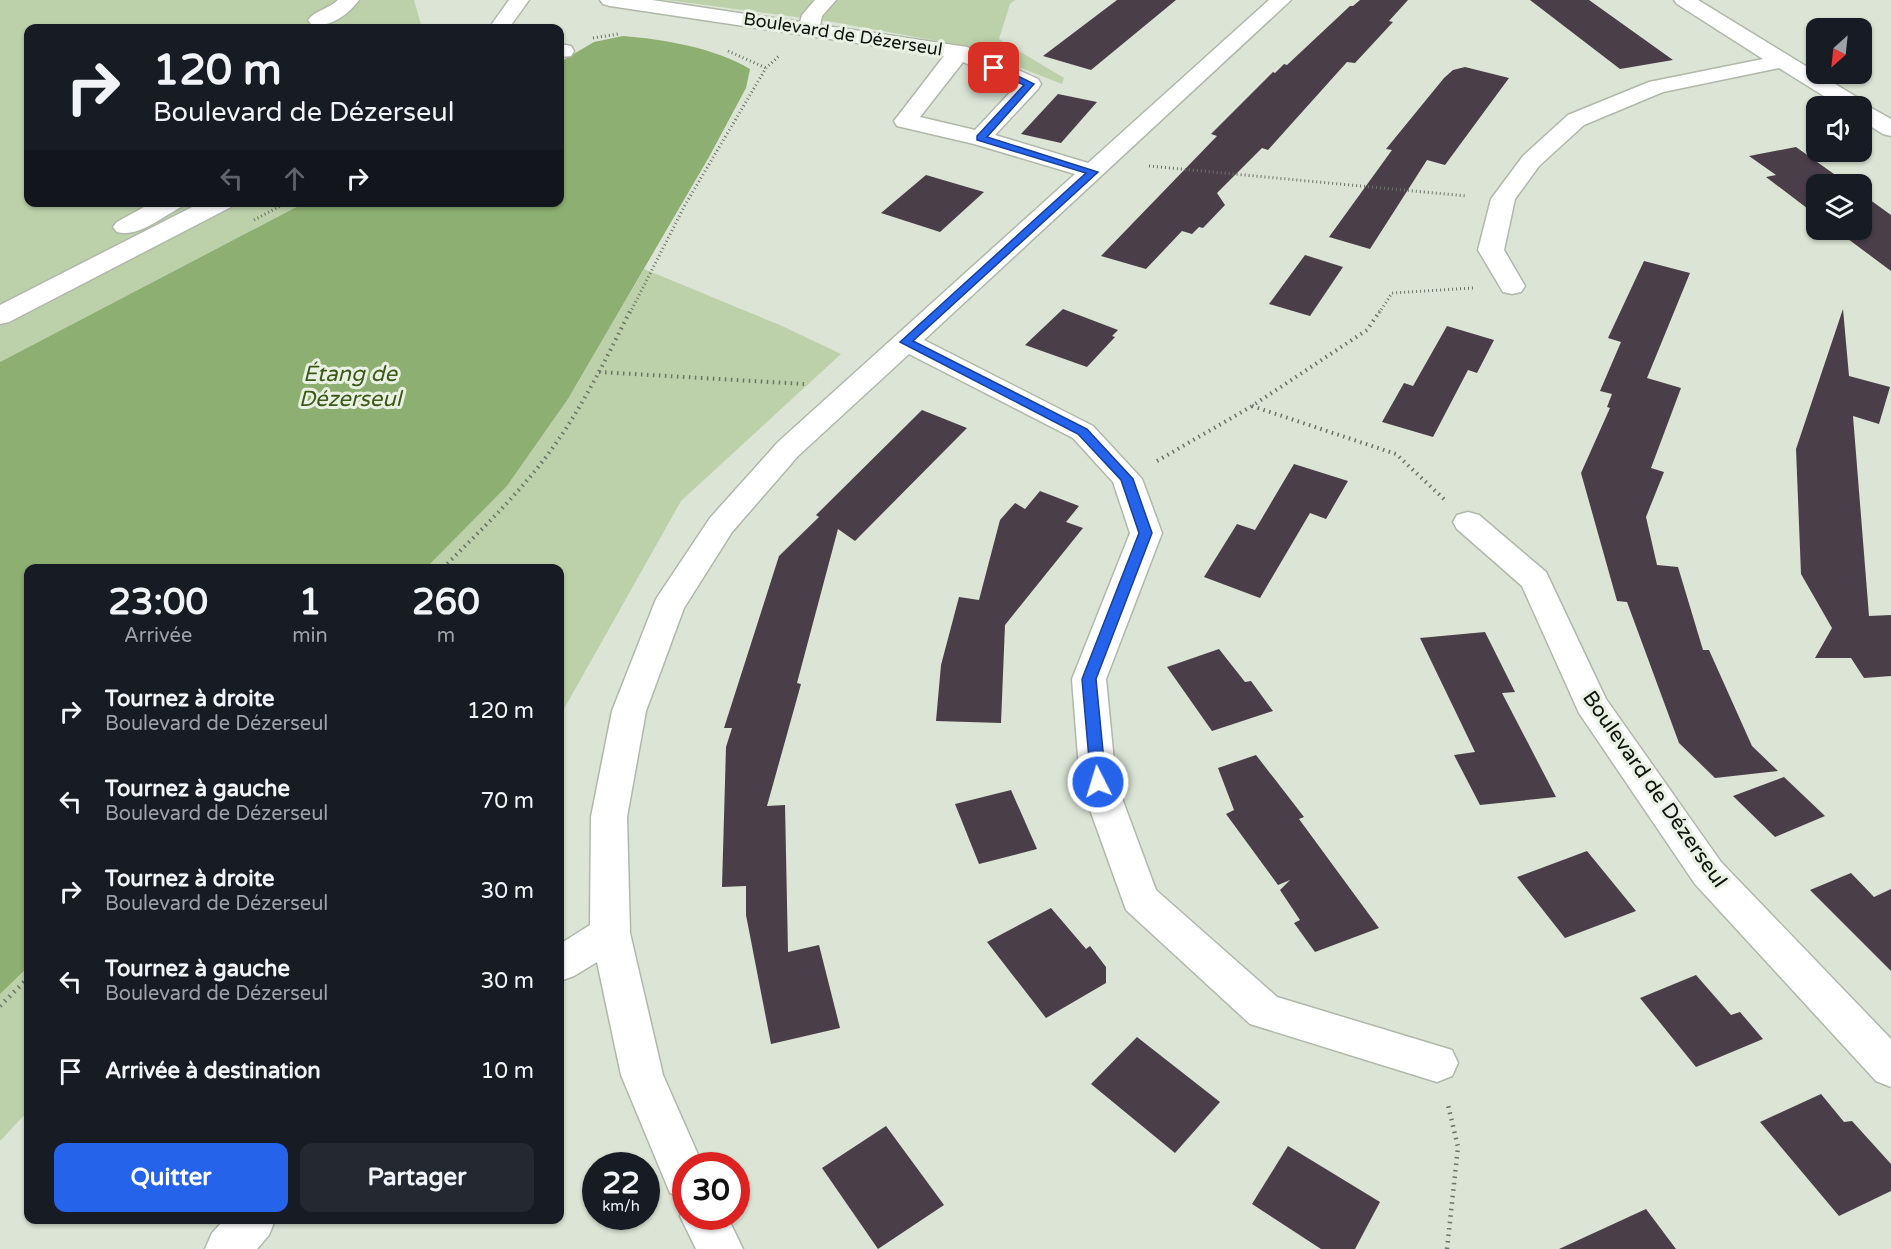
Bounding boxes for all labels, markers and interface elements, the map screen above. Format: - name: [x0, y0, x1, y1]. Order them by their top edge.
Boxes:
- street label: Boulevard de Dézerseul: [742, 7, 944, 61]
- north arrow: [1806, 18, 1872, 84]
- map controls: [1806, 18, 1872, 240]
- pin: [968, 42, 1019, 93]
- text: 120 m: [153, 45, 282, 96]
- icon: right: [54, 48, 132, 126]
- icon: arrive: [977, 51, 1010, 84]
- text: Boulevard de Dézerseul: [153, 96, 454, 129]
- button: sound: [1806, 96, 1872, 162]
- icon: left: [215, 162, 248, 195]
- icon: ahead: [278, 162, 311, 195]
- icon: right: [341, 162, 374, 195]
- button: layers: [1806, 174, 1872, 240]
- water label: Étang de Dézerseul: [299, 361, 404, 412]
- text: 23:00: [108, 581, 208, 624]
- text: 1: [299, 581, 321, 624]
- text: 260: [412, 581, 480, 624]
- text: Arrivée: [124, 624, 192, 648]
- text: min: [292, 624, 328, 648]
- text: m: [437, 624, 455, 648]
- text: Tournez à droite: [105, 686, 274, 712]
- street label: Boulevard de Dézerseul: [1577, 686, 1732, 893]
- icon: right: [54, 695, 87, 728]
- text: 120 m: [467, 698, 534, 724]
- text: Boulevard de Dézerseul: [105, 712, 328, 736]
- position arrow: [1066, 750, 1130, 814]
- text: Tournez à gauche: [105, 776, 290, 802]
- icon: left: [54, 785, 87, 818]
- text: 70 m: [480, 788, 534, 814]
- text: Boulevard de Dézerseul: [105, 802, 328, 826]
- text: Tournez à droite: [105, 866, 274, 892]
- icon: right: [54, 875, 87, 908]
- text: 30 m: [480, 878, 534, 904]
- text: Boulevard de Dézerseul: [105, 892, 328, 916]
- text: Tournez à gauche: [105, 956, 290, 982]
- icon: left: [54, 965, 87, 998]
- text: 30 m: [480, 968, 534, 994]
- text: Boulevard de Dézerseul: [105, 982, 328, 1006]
- icon: arrive: [54, 1055, 87, 1088]
- text: Arrivée à destination: [105, 1058, 321, 1084]
- text: 10 m: [480, 1058, 534, 1084]
- button: Quitter: [54, 1143, 288, 1212]
- button: Partager: [300, 1143, 534, 1212]
- speed limit sign: 30: [672, 1152, 750, 1230]
- text: 22: [602, 1165, 640, 1202]
- text: km/h: [602, 1197, 640, 1215]

